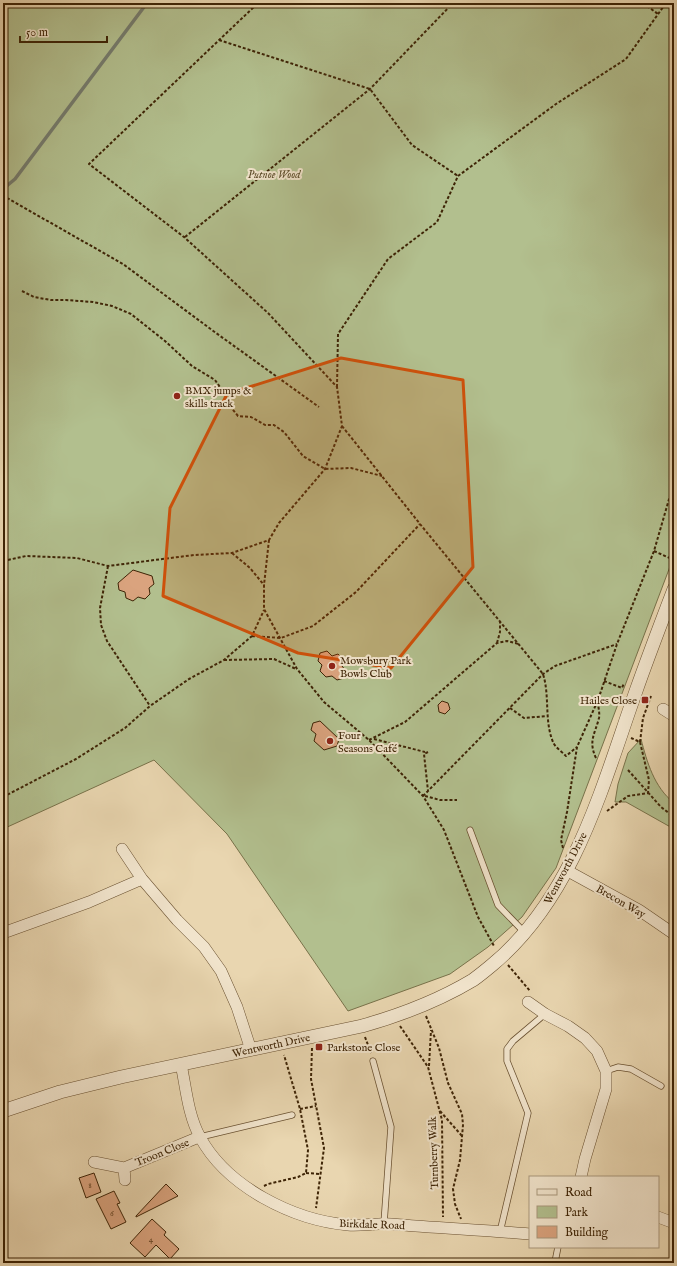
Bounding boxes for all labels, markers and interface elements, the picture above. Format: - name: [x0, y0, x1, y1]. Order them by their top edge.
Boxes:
- scale bar: [20, 18, 107, 44]
- text: 50 m: [26, 25, 48, 40]
- park label: Putnoe Wood: [248, 168, 301, 182]
- place label: BMX jumps & skills track: [185, 384, 251, 411]
- marker: BMX jumps & skills track: [172, 391, 182, 401]
- place label: Mowsbury Park Bowls Club: [340, 654, 412, 681]
- marker: Mowsbury Park Bowls Club: [327, 661, 337, 671]
- place label: Hailes Close: [580, 694, 637, 708]
- marker: Hailes Close: [640, 695, 650, 705]
- place label: Four Seasons Café: [338, 729, 397, 756]
- marker: Four Seasons Café: [325, 736, 335, 746]
- street label: Wentworth Drive: [541, 830, 591, 907]
- street label: Brecon Way: [593, 882, 648, 922]
- street label: Wentworth Drive: [231, 1031, 311, 1061]
- place label: Parkstone Close: [327, 1041, 400, 1055]
- marker: Parkstone Close: [314, 1042, 324, 1052]
- street label: Turnberry Walk: [426, 1116, 442, 1190]
- street label: Troon Close: [133, 1136, 191, 1170]
- legend: [529, 1176, 659, 1248]
- house number: 8: [88, 1180, 92, 1191]
- text: Road: [565, 1185, 593, 1200]
- text: Park: [565, 1205, 588, 1220]
- house number: 6: [110, 1208, 114, 1219]
- street label: Birkdale Road: [339, 1217, 405, 1233]
- text: Building: [565, 1225, 609, 1240]
- house number: 4: [149, 1234, 154, 1245]

